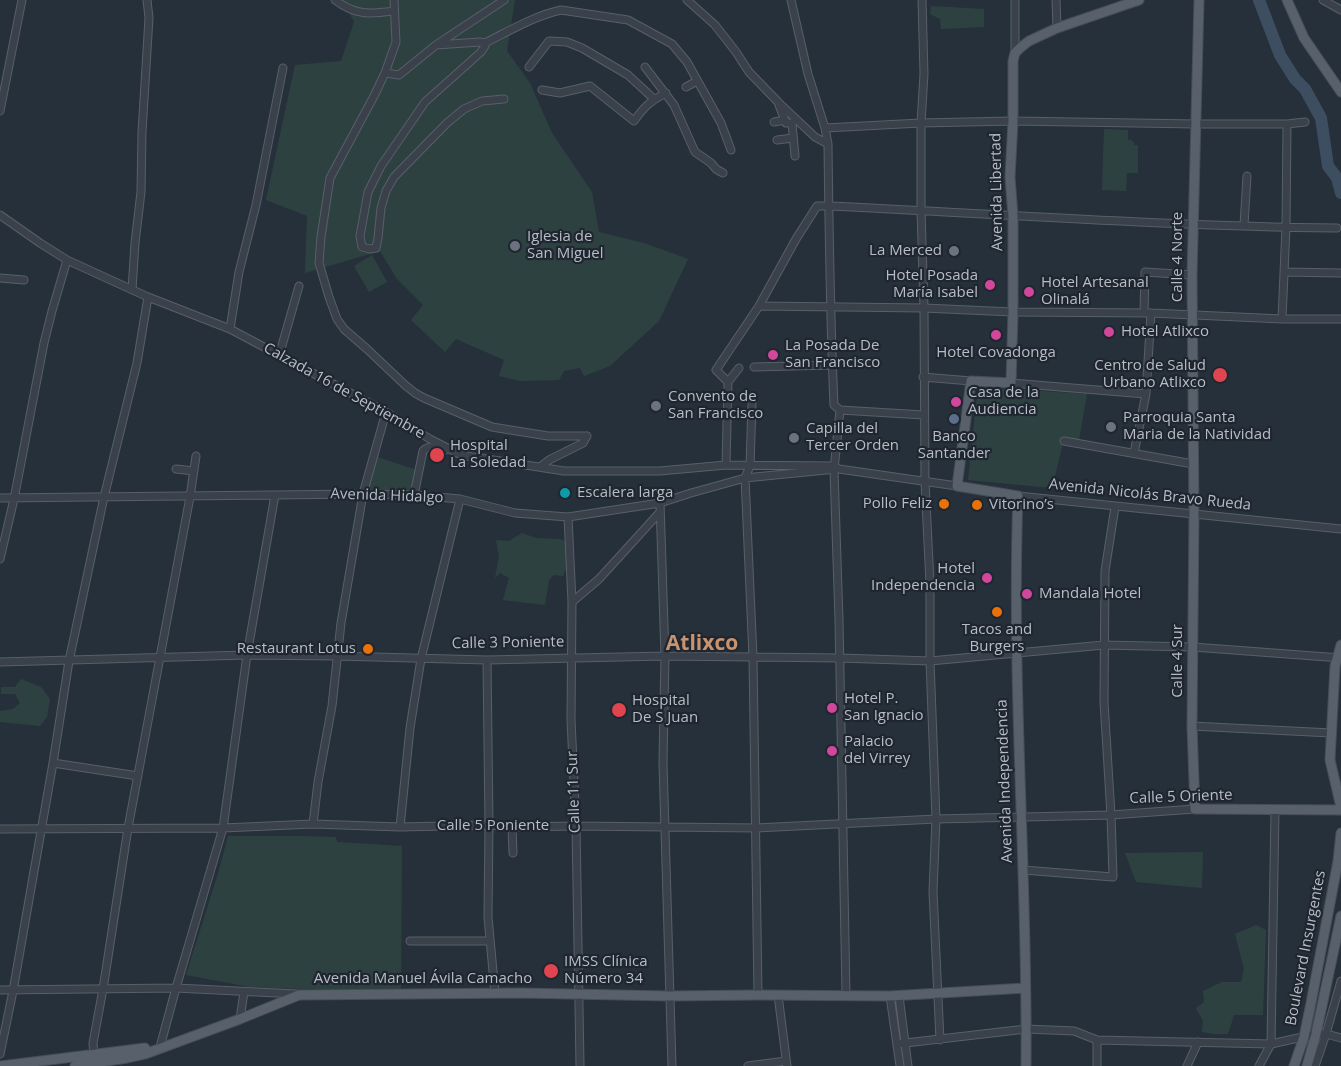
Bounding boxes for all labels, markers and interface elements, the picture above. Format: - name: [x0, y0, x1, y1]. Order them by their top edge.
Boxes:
- street label: Avenida Libertad: [987, 133, 1007, 251]
- street label: Calle 4 Norte: [1169, 212, 1187, 302]
- place label: Iglesia de San Miguel: [527, 228, 603, 263]
- marker: Iglesia de San Miguel: [508, 239, 522, 253]
- place label: La Merced: [869, 242, 942, 260]
- marker: La Merced: [947, 244, 961, 258]
- place label: Hotel Posada María Isabel: [885, 267, 978, 302]
- place label: Hotel Artesanal Olinalá: [1041, 274, 1149, 309]
- marker: Hotel Posada María Isabel: [983, 278, 997, 292]
- marker: Hotel Artesanal Olinalá: [1022, 285, 1036, 299]
- place label: Hotel Atlixco: [1121, 323, 1209, 341]
- marker: Hotel Atlixco: [1102, 325, 1116, 339]
- marker: Hotel Covadonga: [989, 328, 1003, 342]
- place label: La Posada De San Francisco: [785, 337, 880, 372]
- street label: Calzada 16 de Septiembre: [260, 339, 428, 443]
- place label: Hotel Covadonga: [936, 344, 1056, 362]
- marker: La Posada De San Francisco: [766, 348, 780, 362]
- place label: Centro de Salud Urbano Atlixco: [1094, 357, 1206, 392]
- marker: Centro de Salud Urbano Atlixco: [1211, 366, 1229, 384]
- place label: Casa de la Audiencia: [968, 384, 1039, 419]
- place label: Convento de San Francisco: [668, 388, 763, 423]
- marker: Casa de la Audiencia: [949, 395, 963, 409]
- marker: Convento de San Francisco: [649, 399, 663, 413]
- place label: Parroquia Santa Maria de la Natividad: [1123, 409, 1271, 444]
- marker: Banco Santander: [947, 412, 961, 426]
- place label: Capilla del Tercer Orden: [806, 420, 899, 455]
- marker: Parroquia Santa Maria de la Natividad: [1104, 420, 1118, 434]
- place label: Banco Santander: [918, 428, 990, 463]
- marker: Capilla del Tercer Orden: [787, 431, 801, 445]
- place label: Hospital La Soledad: [450, 437, 526, 472]
- marker: Hospital La Soledad: [428, 446, 446, 464]
- street label: Avenida Nicolás Bravo Rueda: [1048, 475, 1252, 515]
- place label: Escalera larga: [577, 484, 673, 502]
- street label: Avenida Hidalgo: [330, 485, 444, 507]
- marker: Escalera larga: [558, 486, 572, 500]
- place label: Pollo Feliz: [863, 495, 932, 513]
- place label: Vitorino’s: [989, 496, 1054, 514]
- marker: Pollo Feliz: [937, 497, 951, 511]
- marker: Vitorino’s: [970, 498, 984, 512]
- place label: Hotel Independencia: [871, 560, 975, 595]
- marker: Hotel Independencia: [980, 571, 994, 585]
- place label: Mandala Hotel: [1039, 585, 1141, 603]
- marker: Mandala Hotel: [1020, 587, 1034, 601]
- marker: Tacos and Burgers: [990, 605, 1004, 619]
- place label: Tacos and Burgers: [962, 621, 1032, 656]
- street label: Calle 4 Sur: [1169, 624, 1187, 698]
- district label: Atlixco: [666, 631, 738, 657]
- street label: Calle 3 Poniente: [452, 633, 564, 653]
- place label: Restaurant Lotus: [237, 640, 356, 658]
- marker: Restaurant Lotus: [361, 642, 375, 656]
- place label: Hotel P. San Ignacio: [844, 690, 924, 725]
- place label: Hospital De S Juan: [632, 692, 698, 727]
- street label: Avenida Independencia: [993, 699, 1017, 863]
- marker: Hospital De S Juan: [610, 701, 628, 719]
- marker: Hotel P. San Ignacio: [825, 701, 839, 715]
- place label: Palacio del Virrey: [844, 733, 910, 768]
- marker: Palacio del Virrey: [825, 744, 839, 758]
- street label: Calle 11 Sur: [564, 751, 584, 833]
- street label: Calle 5 Oriente: [1129, 786, 1233, 808]
- street label: Calle 5 Poniente: [437, 817, 549, 835]
- street label: Boulevard Insurgentes: [1282, 869, 1330, 1027]
- place label: IMSS Clínica Número 34: [564, 953, 648, 988]
- marker: IMSS Clínica Número 34: [542, 962, 560, 980]
- street label: Avenida Manuel Ávila Camacho: [314, 970, 532, 988]

